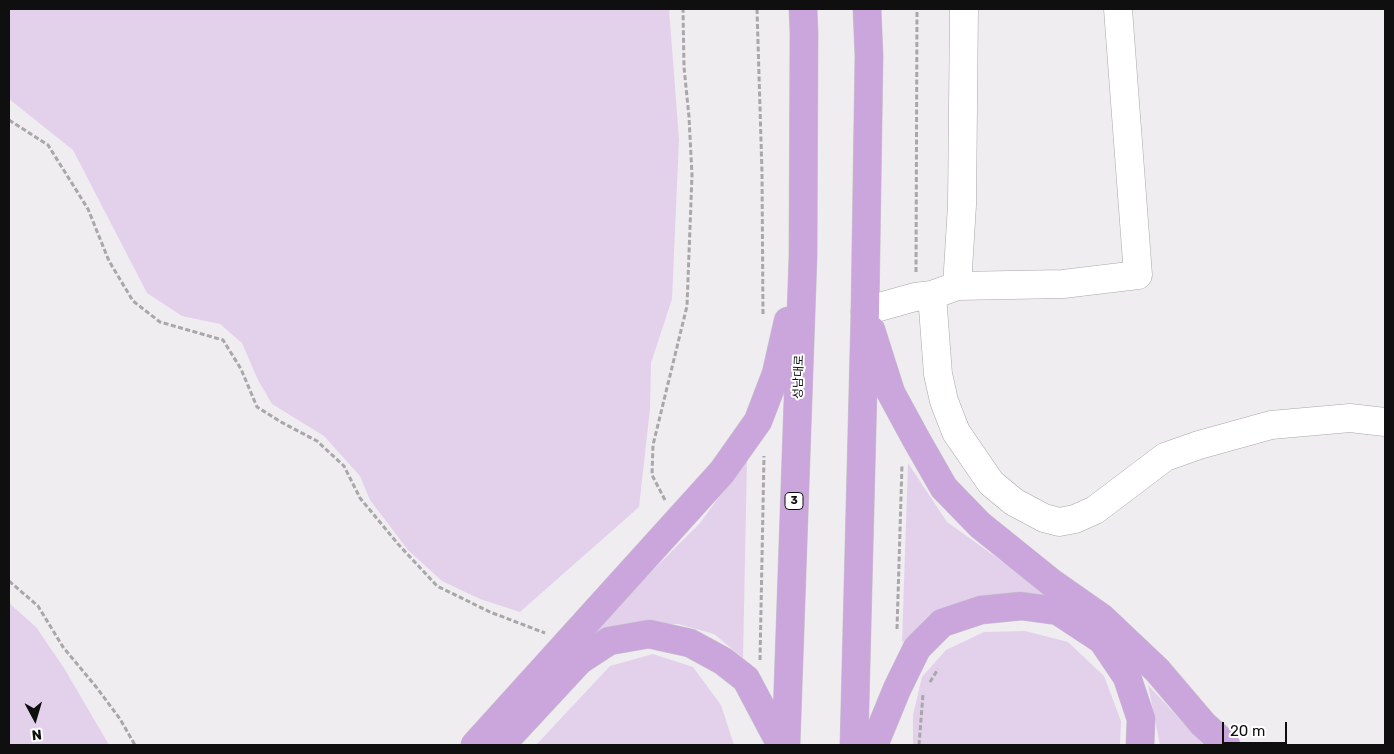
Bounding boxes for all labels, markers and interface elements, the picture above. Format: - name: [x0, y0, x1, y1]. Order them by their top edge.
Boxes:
- street label: 성남대로: [791, 355, 807, 399]
- road number: 3: [785, 492, 803, 510]
- north arrow: [10, 694, 60, 744]
- scale bar: [1224, 712, 1289, 744]
- text: 20 m: [1230, 722, 1265, 740]
- text: N: [31, 725, 43, 743]

